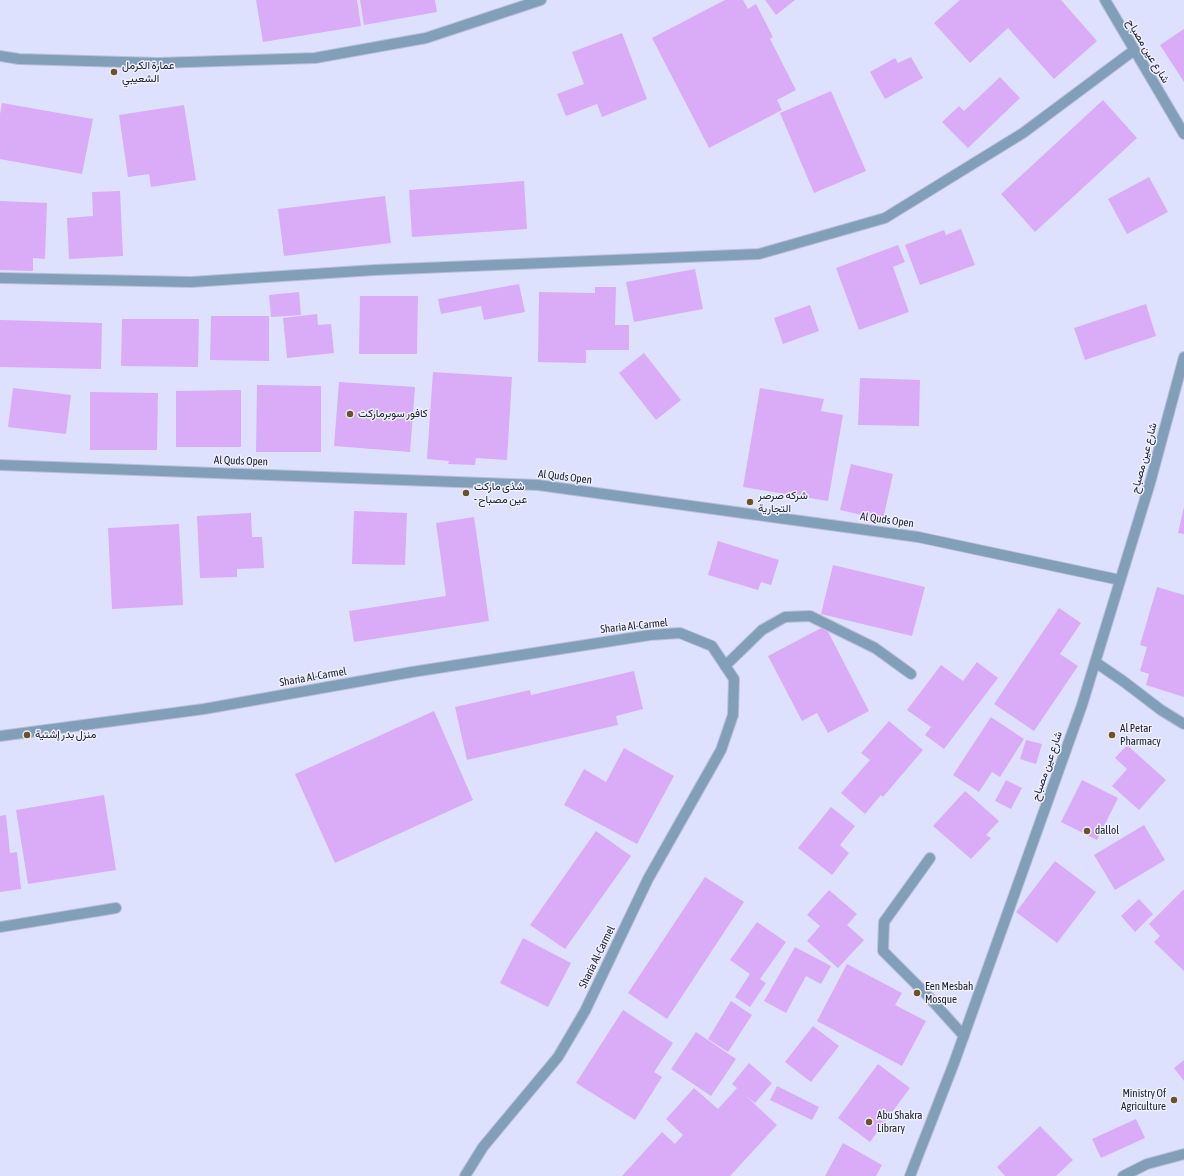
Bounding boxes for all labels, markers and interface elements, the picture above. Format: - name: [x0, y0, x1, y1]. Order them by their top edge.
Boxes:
- street label: شارع عين مصباح: [1124, 17, 1172, 85]
- place label: عمارة الكرمل الشعيبي: [122, 59, 174, 85]
- marker: عمارة الكرمل الشعيبي: [109, 67, 119, 77]
- place label: كافور سوبرماركت: [358, 407, 428, 421]
- marker: كافور سوبرماركت: [345, 409, 355, 419]
- street label: شارع عين مصباح: [1128, 421, 1160, 495]
- street label: Al Quds Open: [214, 453, 268, 469]
- street label: Al Quds Open: [537, 467, 593, 487]
- place label: شذى ماركت - عين مصباح: [474, 480, 527, 506]
- marker: شذى ماركت - عين مصباح: [461, 488, 471, 498]
- place label: شركه صرصر التجارية: [758, 489, 808, 515]
- marker: شركه صرصر التجارية: [745, 497, 755, 507]
- street label: Al Quds Open: [859, 510, 915, 530]
- street label: Sharia Al-Carmel: [600, 616, 668, 636]
- street label: Sharia Al-Carmel: [279, 665, 347, 689]
- place label: Al Petar Pharmacy: [1120, 722, 1161, 748]
- place label: منزل بدر إشتية: [35, 728, 96, 742]
- marker: منزل بدر إشتية: [22, 730, 32, 740]
- street label: شارع عين مصباح: [1029, 730, 1065, 802]
- marker: Al Petar Pharmacy: [1107, 730, 1117, 740]
- place label: dallol: [1095, 824, 1119, 838]
- marker: dallol: [1082, 826, 1092, 836]
- street label: Sharia Al-Carmel: [576, 924, 618, 990]
- place label: Een Mesbah Mosque: [925, 980, 973, 1006]
- marker: Een Mesbah Mosque: [912, 988, 922, 998]
- place label: Ministry Of Agriculture: [1121, 1087, 1166, 1113]
- marker: Ministry Of Agriculture: [1169, 1095, 1179, 1105]
- place label: Abu Shakra Library: [877, 1109, 922, 1135]
- marker: Abu Shakra Library: [864, 1117, 874, 1127]

